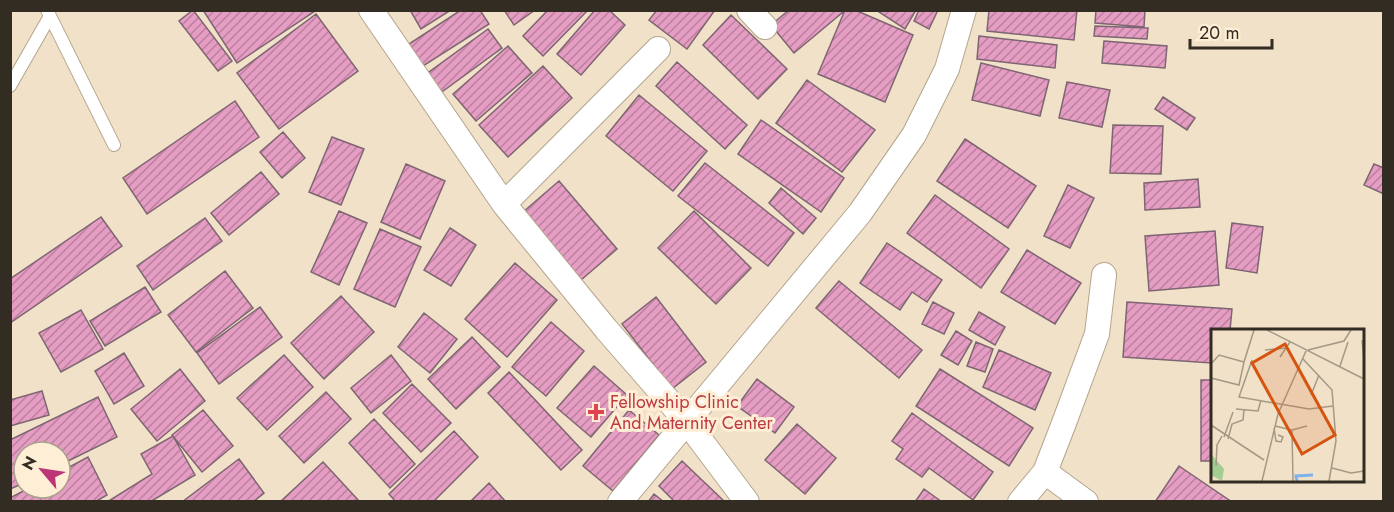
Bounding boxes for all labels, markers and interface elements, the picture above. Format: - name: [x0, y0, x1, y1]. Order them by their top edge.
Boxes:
- scale bar: [1190, 12, 1272, 50]
- text: 20 m: [1199, 20, 1239, 46]
- inset map: [1211, 329, 1364, 482]
- place label: Fellowship Clinic And Maternity Center: [610, 389, 773, 436]
- marker: Fellowship Clinic And Maternity Center: [587, 403, 605, 421]
- north arrow: [12, 440, 72, 500]
- text: N: [16, 452, 42, 474]

